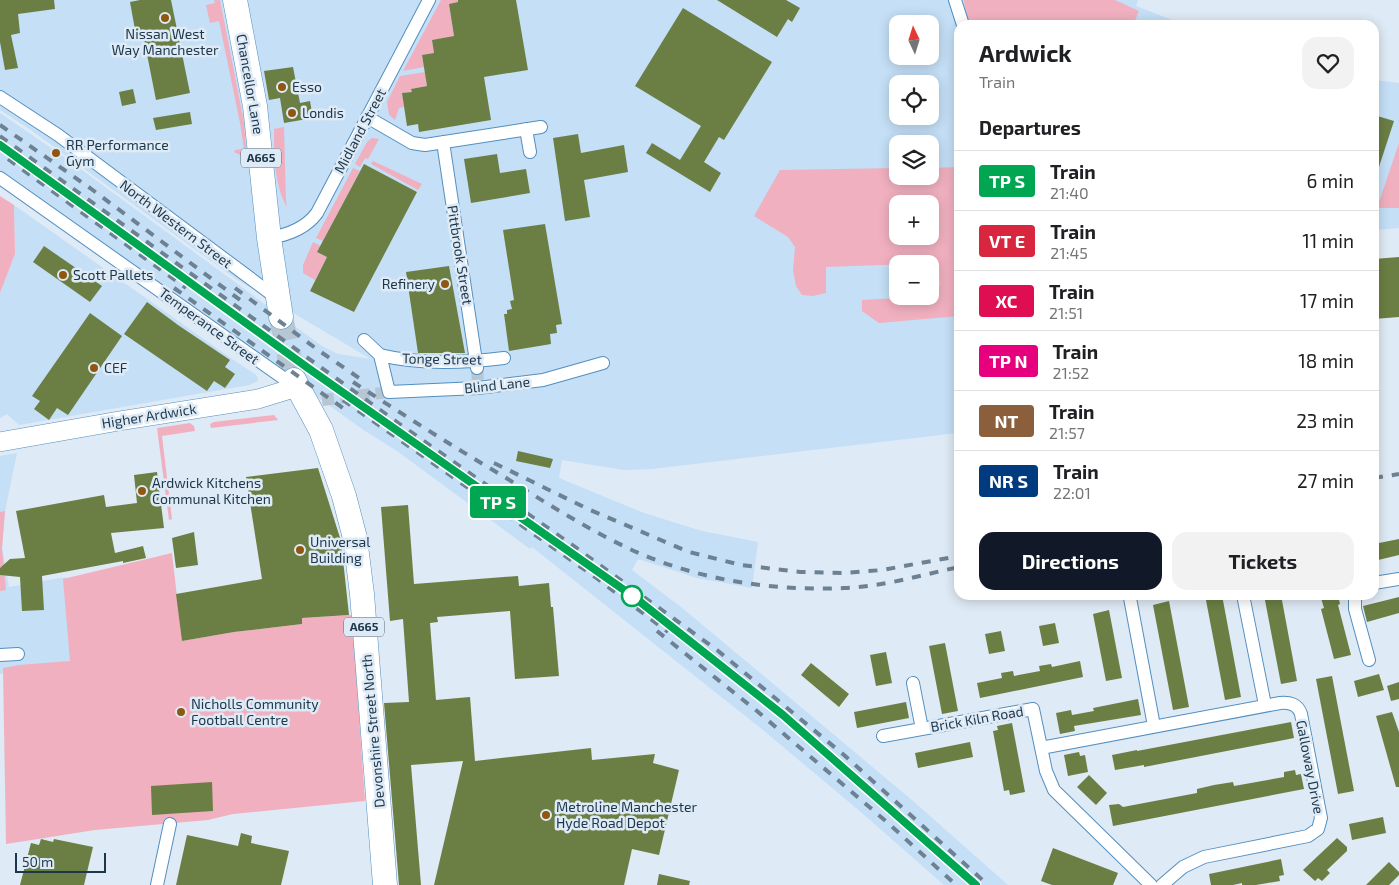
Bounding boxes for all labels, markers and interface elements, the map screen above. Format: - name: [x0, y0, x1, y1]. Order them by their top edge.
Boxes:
- marker: Nissan West Way Manchester: [159, 12, 171, 24]
- north arrow: [889, 15, 939, 65]
- map controls: [889, 15, 939, 305]
- place label: Nissan West Way Manchester: [111, 25, 219, 58]
- street label: Chancellor Lane: [233, 32, 268, 135]
- button: heart: [1302, 37, 1354, 89]
- text: Ardwick: [979, 38, 1072, 67]
- text: Train: [979, 72, 1015, 91]
- button: locate: [889, 75, 939, 125]
- place label: Esso: [292, 78, 322, 95]
- marker: Esso: [276, 81, 288, 93]
- street label: Midland Street: [330, 85, 389, 176]
- place label: Londis: [302, 104, 344, 121]
- marker: Londis: [286, 107, 298, 119]
- text: Departures: [979, 116, 1081, 139]
- button: layers: [889, 135, 939, 185]
- place label: RR Performance Gym: [66, 136, 169, 169]
- marker: RR Performance Gym: [50, 147, 62, 159]
- road number: A665: [241, 148, 281, 168]
- text: Train: [1050, 160, 1096, 183]
- text: 6 min: [1306, 169, 1354, 192]
- text: TP S: [989, 170, 1025, 192]
- street label: North Western Street: [117, 176, 236, 271]
- text: 21:40: [1050, 183, 1089, 202]
- button: +: [889, 195, 939, 245]
- street label: Pittbrook Street: [444, 204, 477, 306]
- text: Train: [1050, 220, 1096, 243]
- text: 11 min: [1302, 229, 1354, 252]
- text: VT E: [989, 230, 1025, 252]
- text: 21:45: [1050, 243, 1088, 262]
- button: −: [889, 255, 939, 305]
- place label: Scott Pallets: [73, 266, 154, 283]
- marker: Scott Pallets: [57, 269, 69, 281]
- place label: Refinery: [382, 275, 436, 292]
- marker: Refinery: [439, 278, 451, 290]
- text: Train: [1049, 280, 1095, 303]
- street label: Temperance Street: [156, 284, 263, 368]
- text: 17 min: [1300, 289, 1354, 312]
- text: XC: [996, 290, 1017, 312]
- text: 21:51: [1049, 303, 1083, 322]
- text: Train: [1053, 340, 1098, 363]
- street label: Tonge Street: [402, 349, 482, 368]
- text: 18 min: [1298, 349, 1354, 372]
- text: TP N: [989, 350, 1028, 372]
- place label: CEF: [104, 359, 128, 376]
- marker: CEF: [88, 362, 100, 374]
- text: 21:52: [1053, 363, 1089, 382]
- street label: Blind Lane: [463, 373, 531, 396]
- street label: Higher Ardwick: [100, 400, 197, 431]
- text: Train: [1049, 400, 1095, 423]
- text: 23 min: [1296, 409, 1354, 432]
- text: NT: [995, 410, 1018, 432]
- text: 21:57: [1049, 423, 1085, 442]
- text: Train: [1053, 460, 1099, 483]
- text: 27 min: [1297, 469, 1354, 492]
- text: NR S: [989, 470, 1028, 492]
- place label: Ardwick Kitchens Communal Kitchen: [152, 474, 271, 507]
- text: 22:01: [1053, 483, 1091, 502]
- marker: Ardwick Kitchens Communal Kitchen: [136, 485, 148, 497]
- line badge: TP S: [463, 486, 533, 518]
- text: TP S: [480, 491, 516, 513]
- button: Directions: [979, 532, 1162, 590]
- button: Tickets: [1172, 532, 1354, 590]
- place label: Universal Building: [310, 533, 371, 566]
- marker: Universal Building: [294, 544, 306, 556]
- unlabelled marker: [621, 585, 643, 607]
- road number: A665: [344, 618, 384, 636]
- street label: Devonshire Street North: [357, 654, 388, 808]
- place label: Nicholls Community Football Centre: [191, 695, 319, 728]
- street label: Brick Kiln Road: [929, 702, 1025, 735]
- marker: Nicholls Community Football Centre: [175, 706, 187, 718]
- street label: Galloway Drive: [1293, 718, 1328, 815]
- place label: Metroline Manchester Hyde Road Depot: [556, 798, 697, 831]
- marker: Metroline Manchester Hyde Road Depot: [540, 809, 552, 821]
- scale bar: [15, 850, 106, 873]
- text: 50 m: [22, 853, 53, 870]

